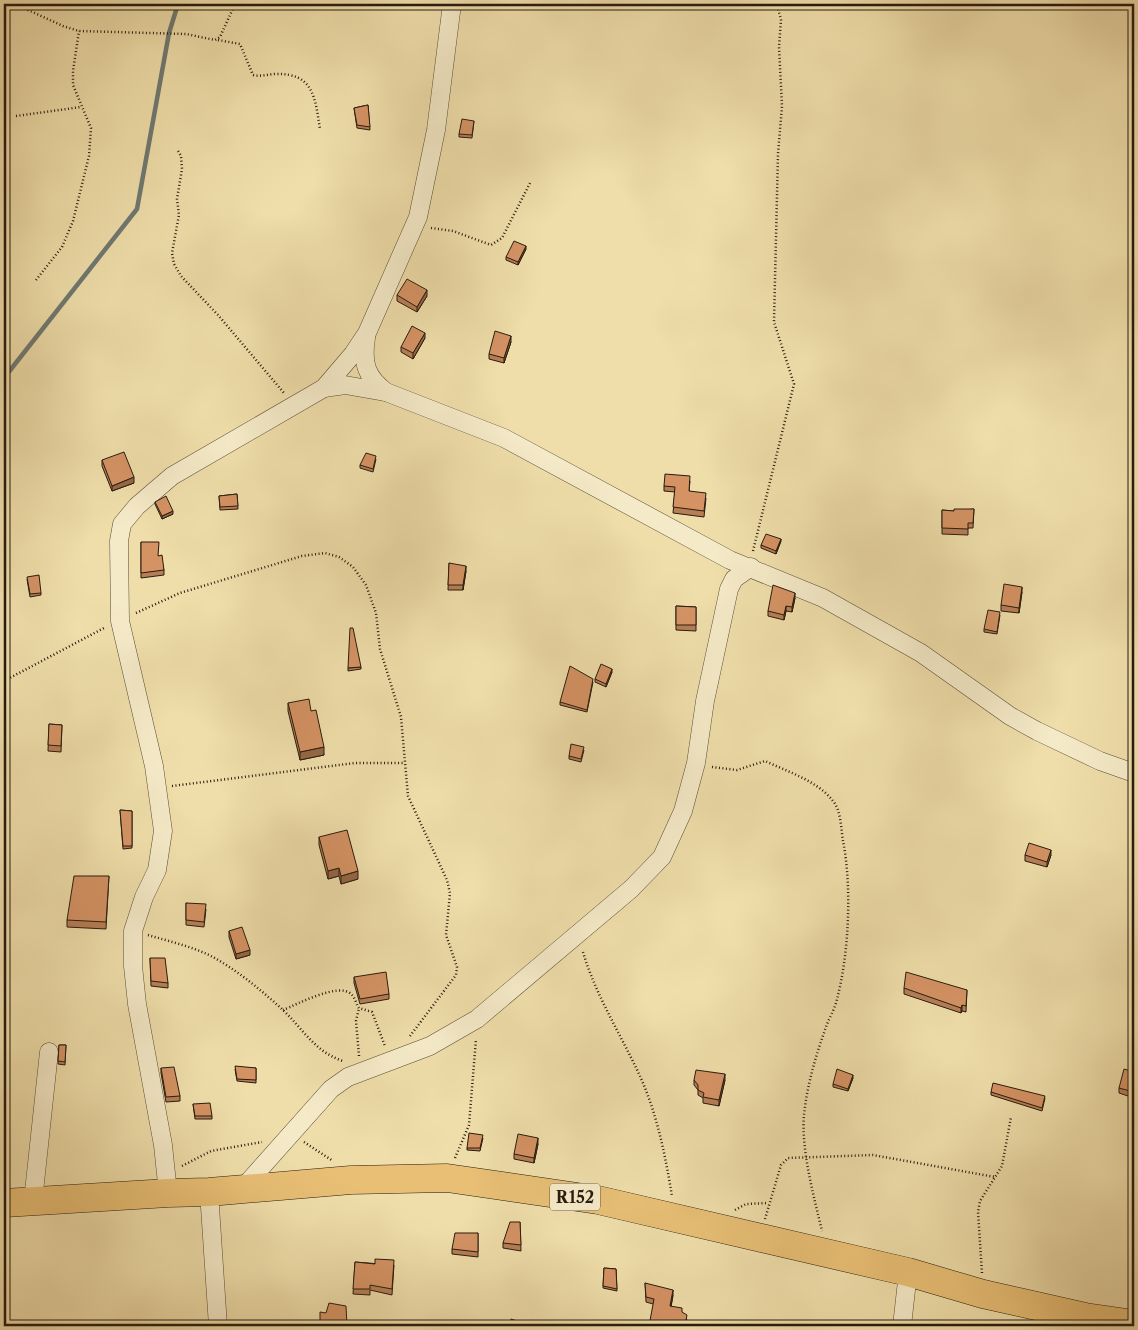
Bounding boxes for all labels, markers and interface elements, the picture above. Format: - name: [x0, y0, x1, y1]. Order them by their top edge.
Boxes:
- road number: R152: [550, 1184, 600, 1210]

